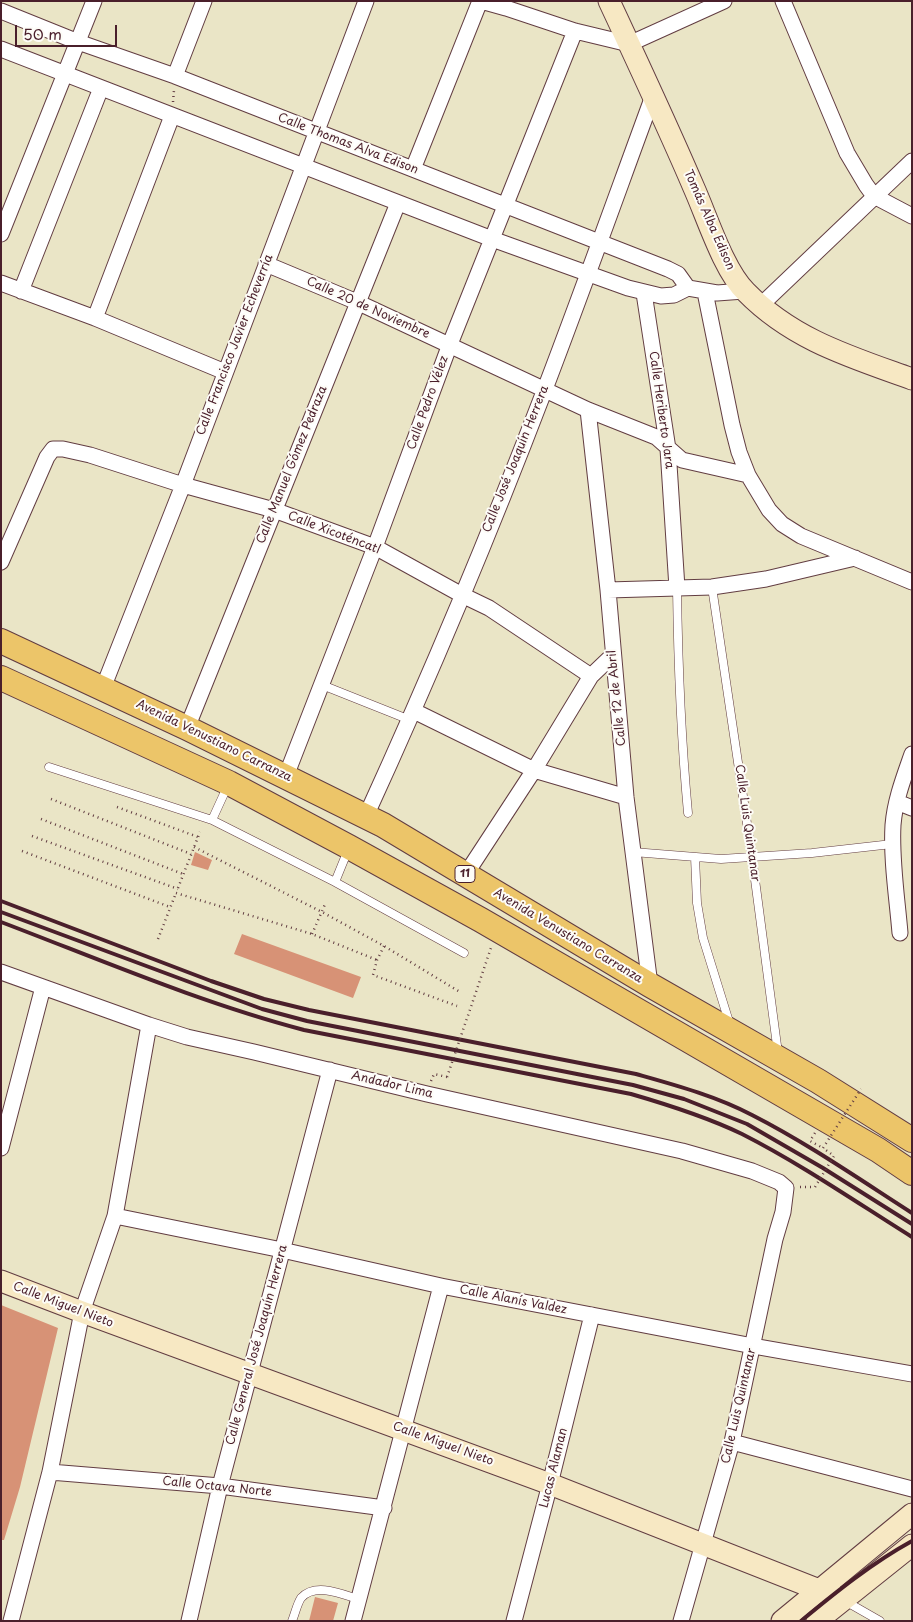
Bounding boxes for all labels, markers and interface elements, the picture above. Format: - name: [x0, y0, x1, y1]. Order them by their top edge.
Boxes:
- scale bar: [18, 15, 120, 47]
- text: 50 m: [23, 22, 62, 45]
- street label: Calle Thomas Alva Edison: [276, 111, 420, 177]
- street label: Tomás Alba Edison: [680, 168, 738, 272]
- street label: Calle Francisco Javier Echeverría: [194, 253, 276, 437]
- street label: Calle 20 de Noviembre: [304, 274, 432, 342]
- street label: Calle Heriberto Jara: [646, 350, 676, 470]
- street label: Calle Pedro Vélez: [404, 354, 452, 452]
- street label: Calle José Joaquín Herrera: [480, 383, 552, 535]
- street label: Calle Manuel Gómez Pedraza: [254, 384, 330, 546]
- street label: Calle Xicoténcatl: [286, 509, 382, 557]
- street label: Calle 12 de Abril: [605, 649, 629, 747]
- street label: Avenida Venustiano Carranza: [134, 697, 294, 785]
- street label: Calle Luis Quintanar: [732, 763, 762, 883]
- road number: 11: [455, 866, 475, 882]
- street label: Avenida Venustiano Carranza: [491, 886, 645, 986]
- street label: Andador Lima: [350, 1069, 434, 1101]
- street label: Calle General José Joaquín Herrera: [223, 1243, 291, 1447]
- street label: Calle Miguel Nieto: [11, 1279, 115, 1331]
- street label: Calle Alanís Valdez: [458, 1283, 568, 1317]
- street label: Calle Luis Quintanar: [719, 1347, 759, 1465]
- street label: Calle Miguel Nieto: [391, 1419, 495, 1469]
- street label: Lucas Alaman: [537, 1427, 571, 1509]
- street label: Calle Octava Norte: [161, 1474, 273, 1500]

